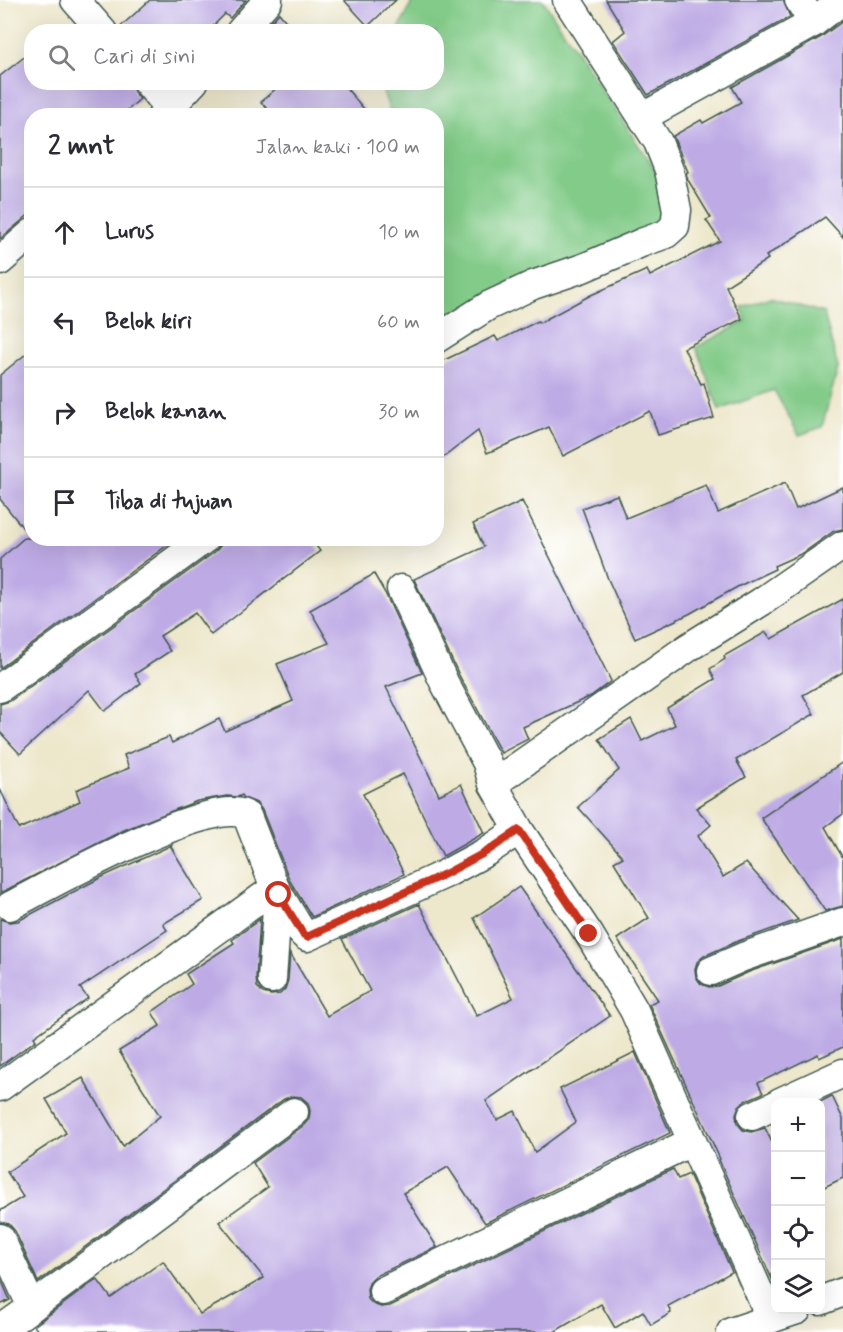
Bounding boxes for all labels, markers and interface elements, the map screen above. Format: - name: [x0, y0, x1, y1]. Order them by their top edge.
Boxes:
- search box: [24, 24, 444, 90]
- icon: search: [45, 41, 78, 74]
- text: Cari di sini: [93, 43, 195, 71]
- text: 2 mnt: [48, 130, 115, 164]
- text: Jalan kaki · 100 m: [255, 134, 420, 161]
- icon: ahead: [48, 216, 81, 249]
- text: Lurus: [105, 218, 154, 246]
- text: 10 m: [378, 219, 420, 246]
- icon: left: [48, 306, 81, 339]
- text: Belok kiri: [105, 308, 192, 336]
- text: 60 m: [377, 309, 420, 336]
- icon: right: [48, 396, 81, 429]
- text: Belok kanan: [105, 398, 226, 426]
- text: 30 m: [378, 399, 420, 426]
- icon: arrive: [48, 486, 81, 519]
- text: Tiba di tujuan: [105, 488, 233, 516]
- route start: [265, 881, 291, 907]
- route end: [575, 920, 601, 946]
- map controls: [771, 1098, 825, 1314]
- button: +: [771, 1098, 825, 1152]
- button: −: [771, 1152, 825, 1206]
- button: locate: [771, 1206, 825, 1260]
- button: layers: [771, 1260, 825, 1314]

